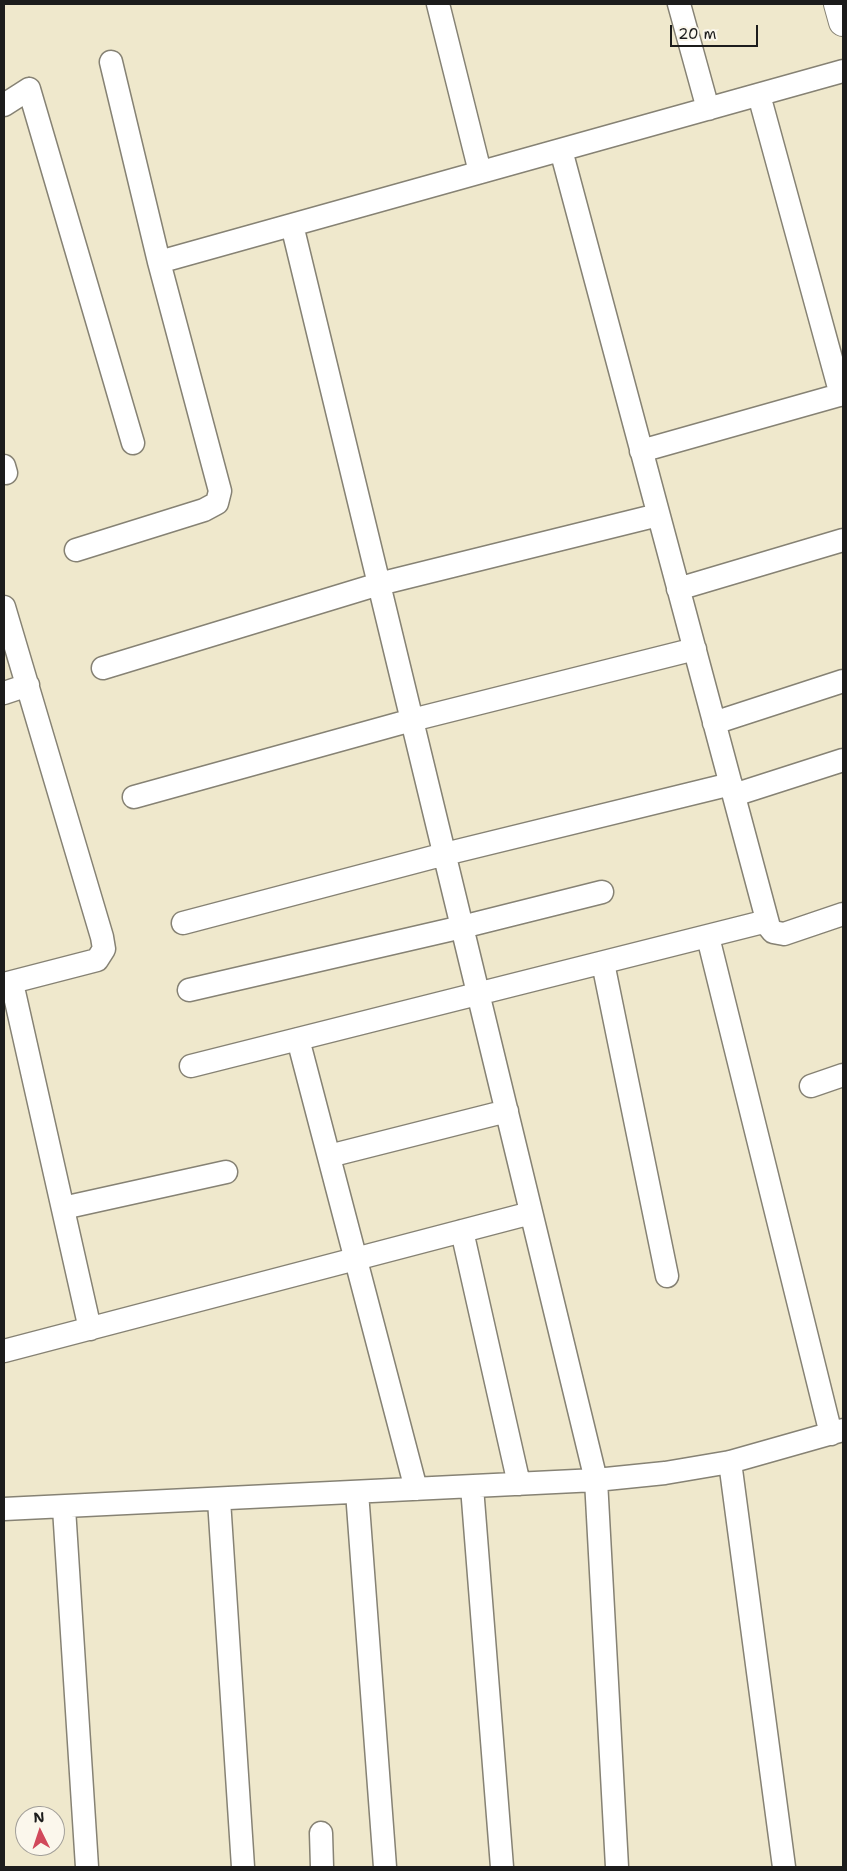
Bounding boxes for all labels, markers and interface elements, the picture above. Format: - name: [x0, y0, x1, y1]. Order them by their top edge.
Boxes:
- scale bar: [672, 15, 760, 47]
- text: 20 m: [678, 24, 717, 44]
- north arrow: [15, 1806, 65, 1856]
- text: N: [33, 1808, 45, 1826]

